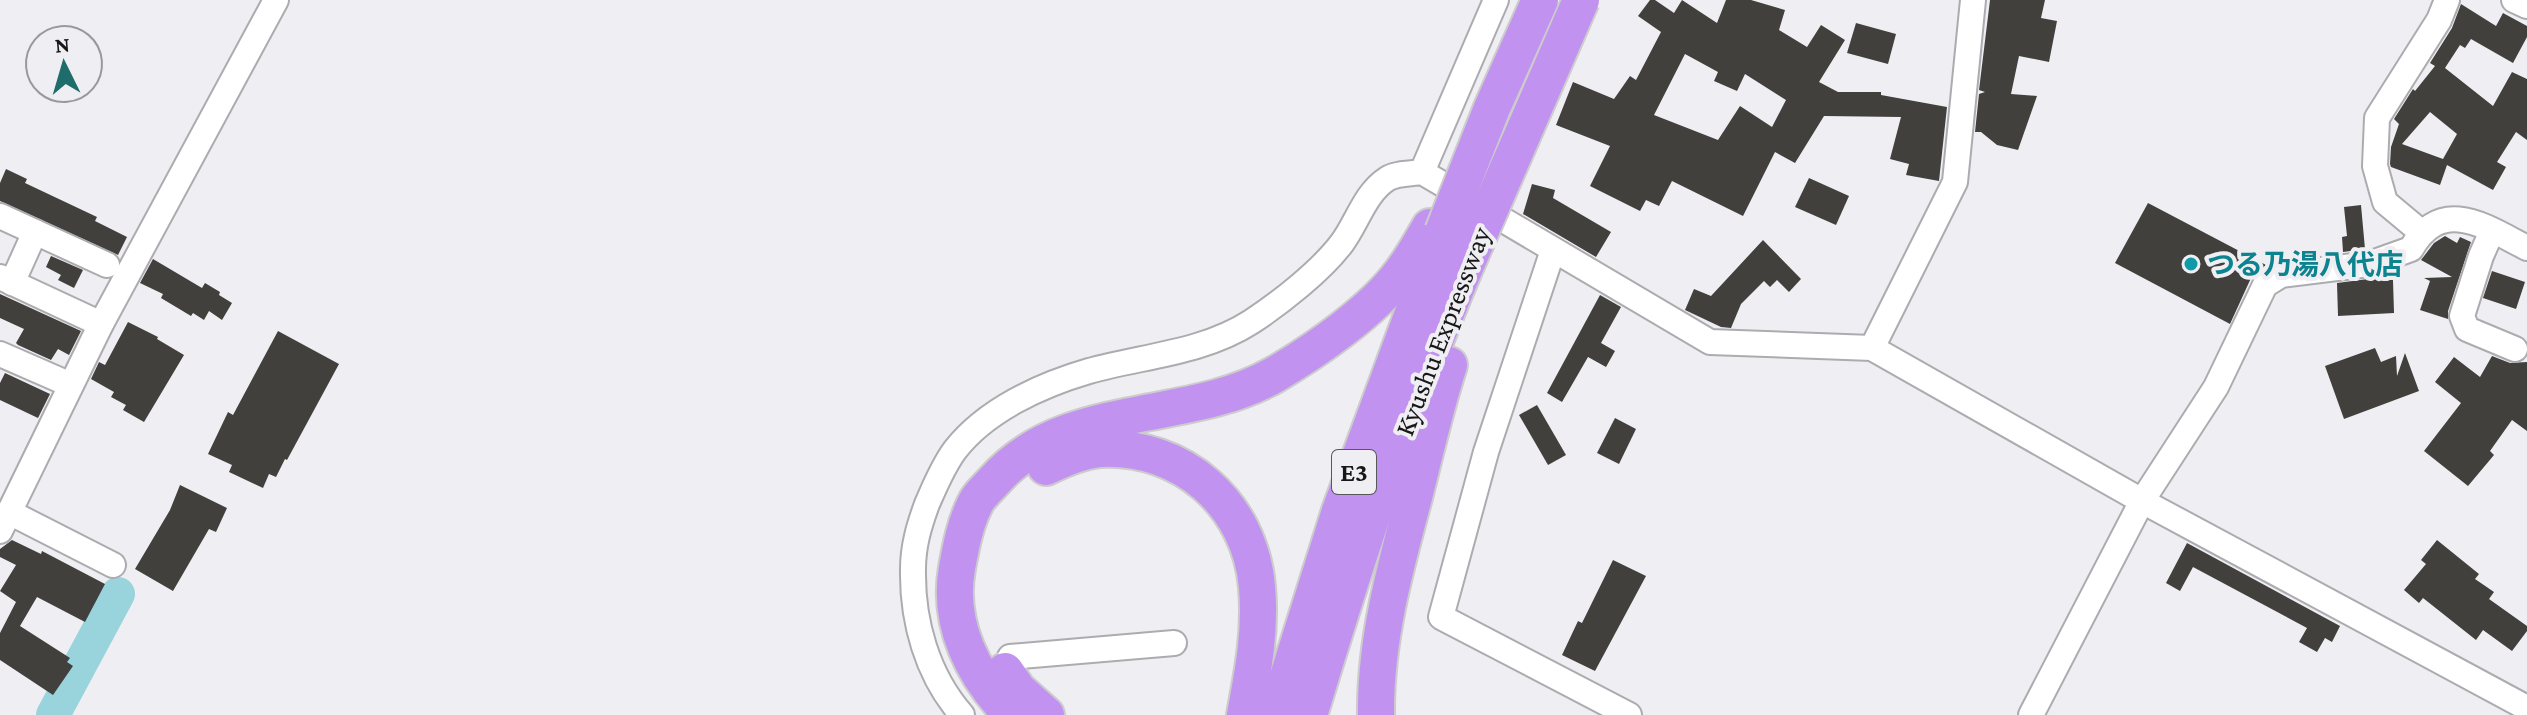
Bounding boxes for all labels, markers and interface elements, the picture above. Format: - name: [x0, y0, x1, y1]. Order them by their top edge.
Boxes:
- north arrow: [24, 24, 104, 104]
- text: N: [54, 31, 71, 58]
- street label: Kyushu Expressway: [1388, 221, 1497, 440]
- place label: つる乃湯八代店: [2207, 249, 2403, 280]
- marker: つる乃湯八代店: [2182, 255, 2200, 273]
- road number: E3: [1332, 450, 1376, 494]

